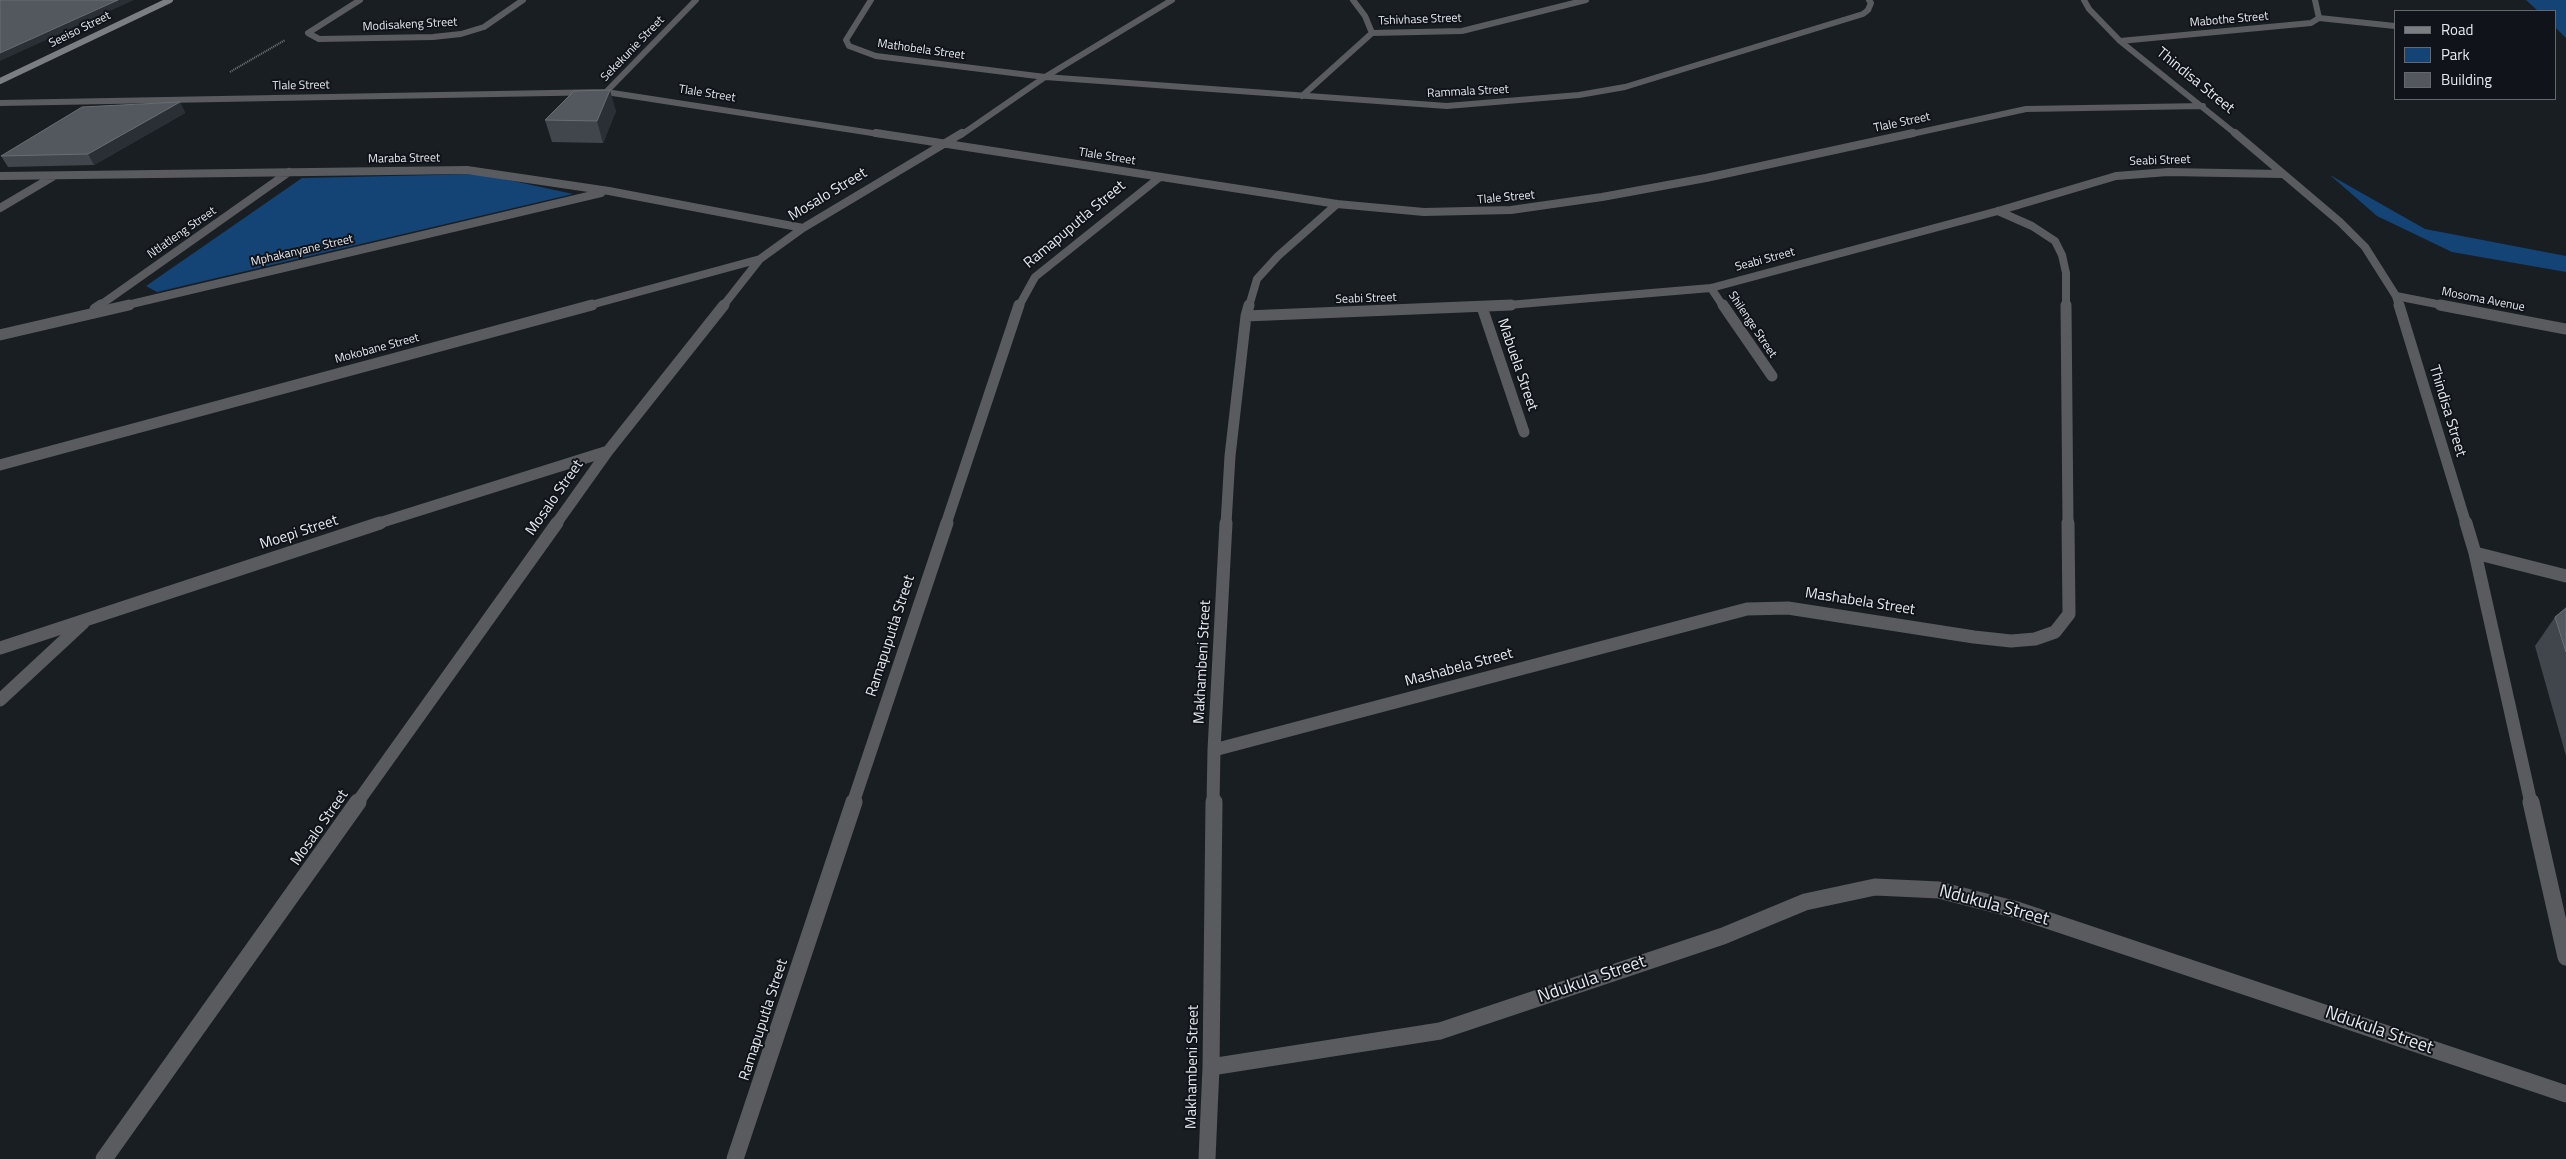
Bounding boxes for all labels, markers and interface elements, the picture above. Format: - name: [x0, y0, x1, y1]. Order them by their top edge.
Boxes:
- street label: Seeiso Street: [47, 9, 113, 51]
- street label: Mabothe Street: [2189, 9, 2269, 31]
- legend: [2394, 10, 2556, 100]
- street label: Tshivhase Street: [1378, 11, 1462, 29]
- street label: Sekekunie Street: [598, 13, 668, 85]
- street label: Modisakeng Street: [362, 15, 458, 35]
- text: Road: [2441, 18, 2473, 41]
- street label: Mathobela Street: [877, 37, 965, 63]
- text: Park: [2441, 43, 2470, 66]
- street label: Thindisa Street: [2152, 44, 2238, 118]
- text: Building: [2441, 68, 2492, 91]
- street label: Tlale Street: [272, 78, 330, 94]
- street label: Tlale Street: [677, 82, 737, 106]
- street label: Rammala Street: [1427, 83, 1509, 101]
- street label: Tlale Street: [1872, 110, 1932, 136]
- street label: Tlale Street: [1077, 145, 1137, 169]
- street label: Maraba Street: [368, 151, 440, 167]
- street label: Seabi Street: [2129, 153, 2191, 169]
- street label: Mosalo Street: [786, 165, 870, 225]
- street label: Ramapuputla Street: [1021, 177, 1129, 273]
- street label: Tlale Street: [1477, 188, 1535, 208]
- street label: Ntlatleng Street: [145, 204, 219, 262]
- street label: Mphakanyane Street: [249, 232, 355, 270]
- street label: Seabi Street: [1734, 245, 1796, 275]
- street label: Mosoma Avenue: [2440, 285, 2526, 315]
- street label: Shilenge Street: [1725, 289, 1779, 361]
- street label: Seabi Street: [1335, 291, 1397, 307]
- street label: Mabuela Street: [1493, 316, 1541, 414]
- street label: Mokobane Street: [333, 331, 421, 367]
- street label: Thindisa Street: [2425, 363, 2469, 459]
- street label: Mosalo Street: [522, 457, 588, 539]
- street label: Moepi Street: [258, 512, 340, 554]
- street label: Ramapuputla Street: [863, 573, 919, 699]
- street label: Mashabela Street: [1804, 584, 1916, 620]
- street label: Makhambeni Street: [1191, 600, 1215, 724]
- street label: Mashabela Street: [1403, 645, 1515, 691]
- street label: Mosalo Street: [287, 787, 353, 869]
- street label: Ndukula Street: [1937, 881, 2051, 931]
- street label: Ndukula Street: [1535, 951, 1649, 1009]
- street label: Ramapuputla Street: [736, 957, 792, 1083]
- street label: Ndukula Street: [2322, 1002, 2436, 1060]
- street label: Makhambeni Street: [1183, 1005, 1203, 1129]

